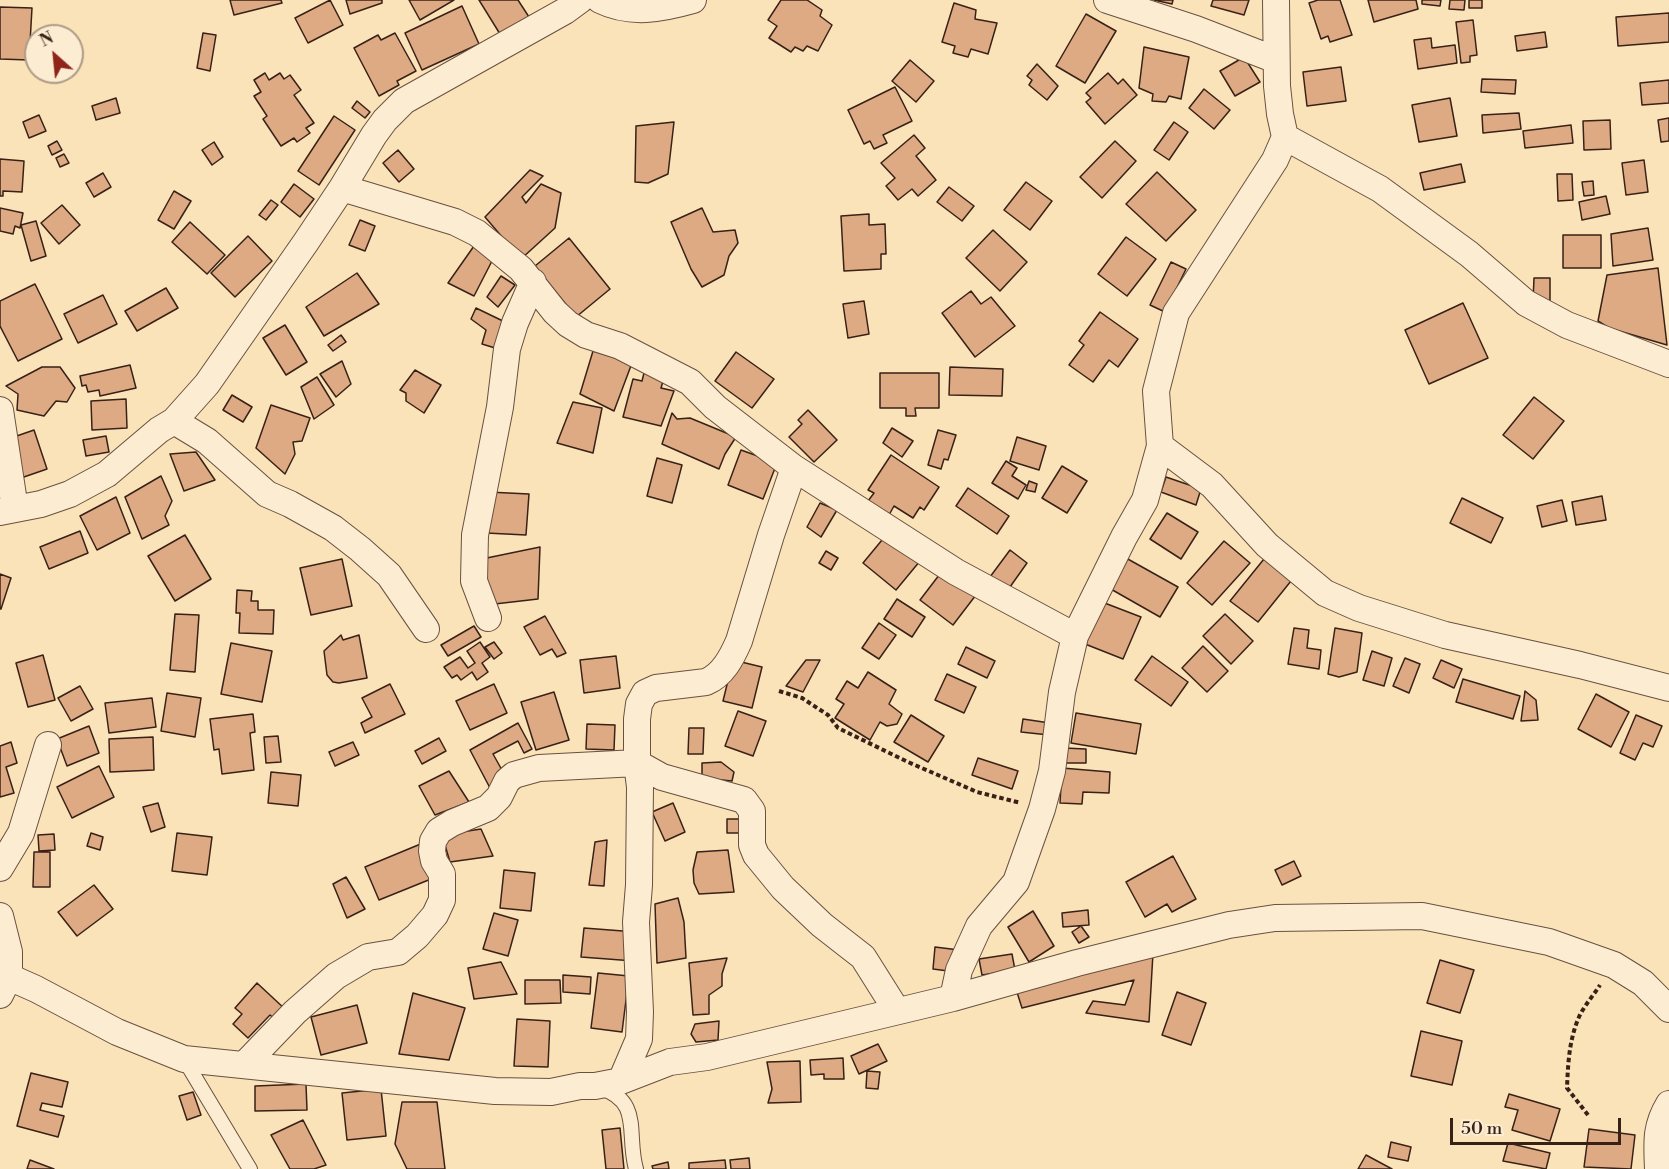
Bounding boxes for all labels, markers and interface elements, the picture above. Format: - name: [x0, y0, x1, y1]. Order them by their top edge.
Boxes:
- north arrow: [24, 24, 84, 84]
- text: N: [37, 28, 57, 52]
- scale bar: [1453, 1106, 1624, 1144]
- text: 50 m: [1461, 1117, 1502, 1140]

